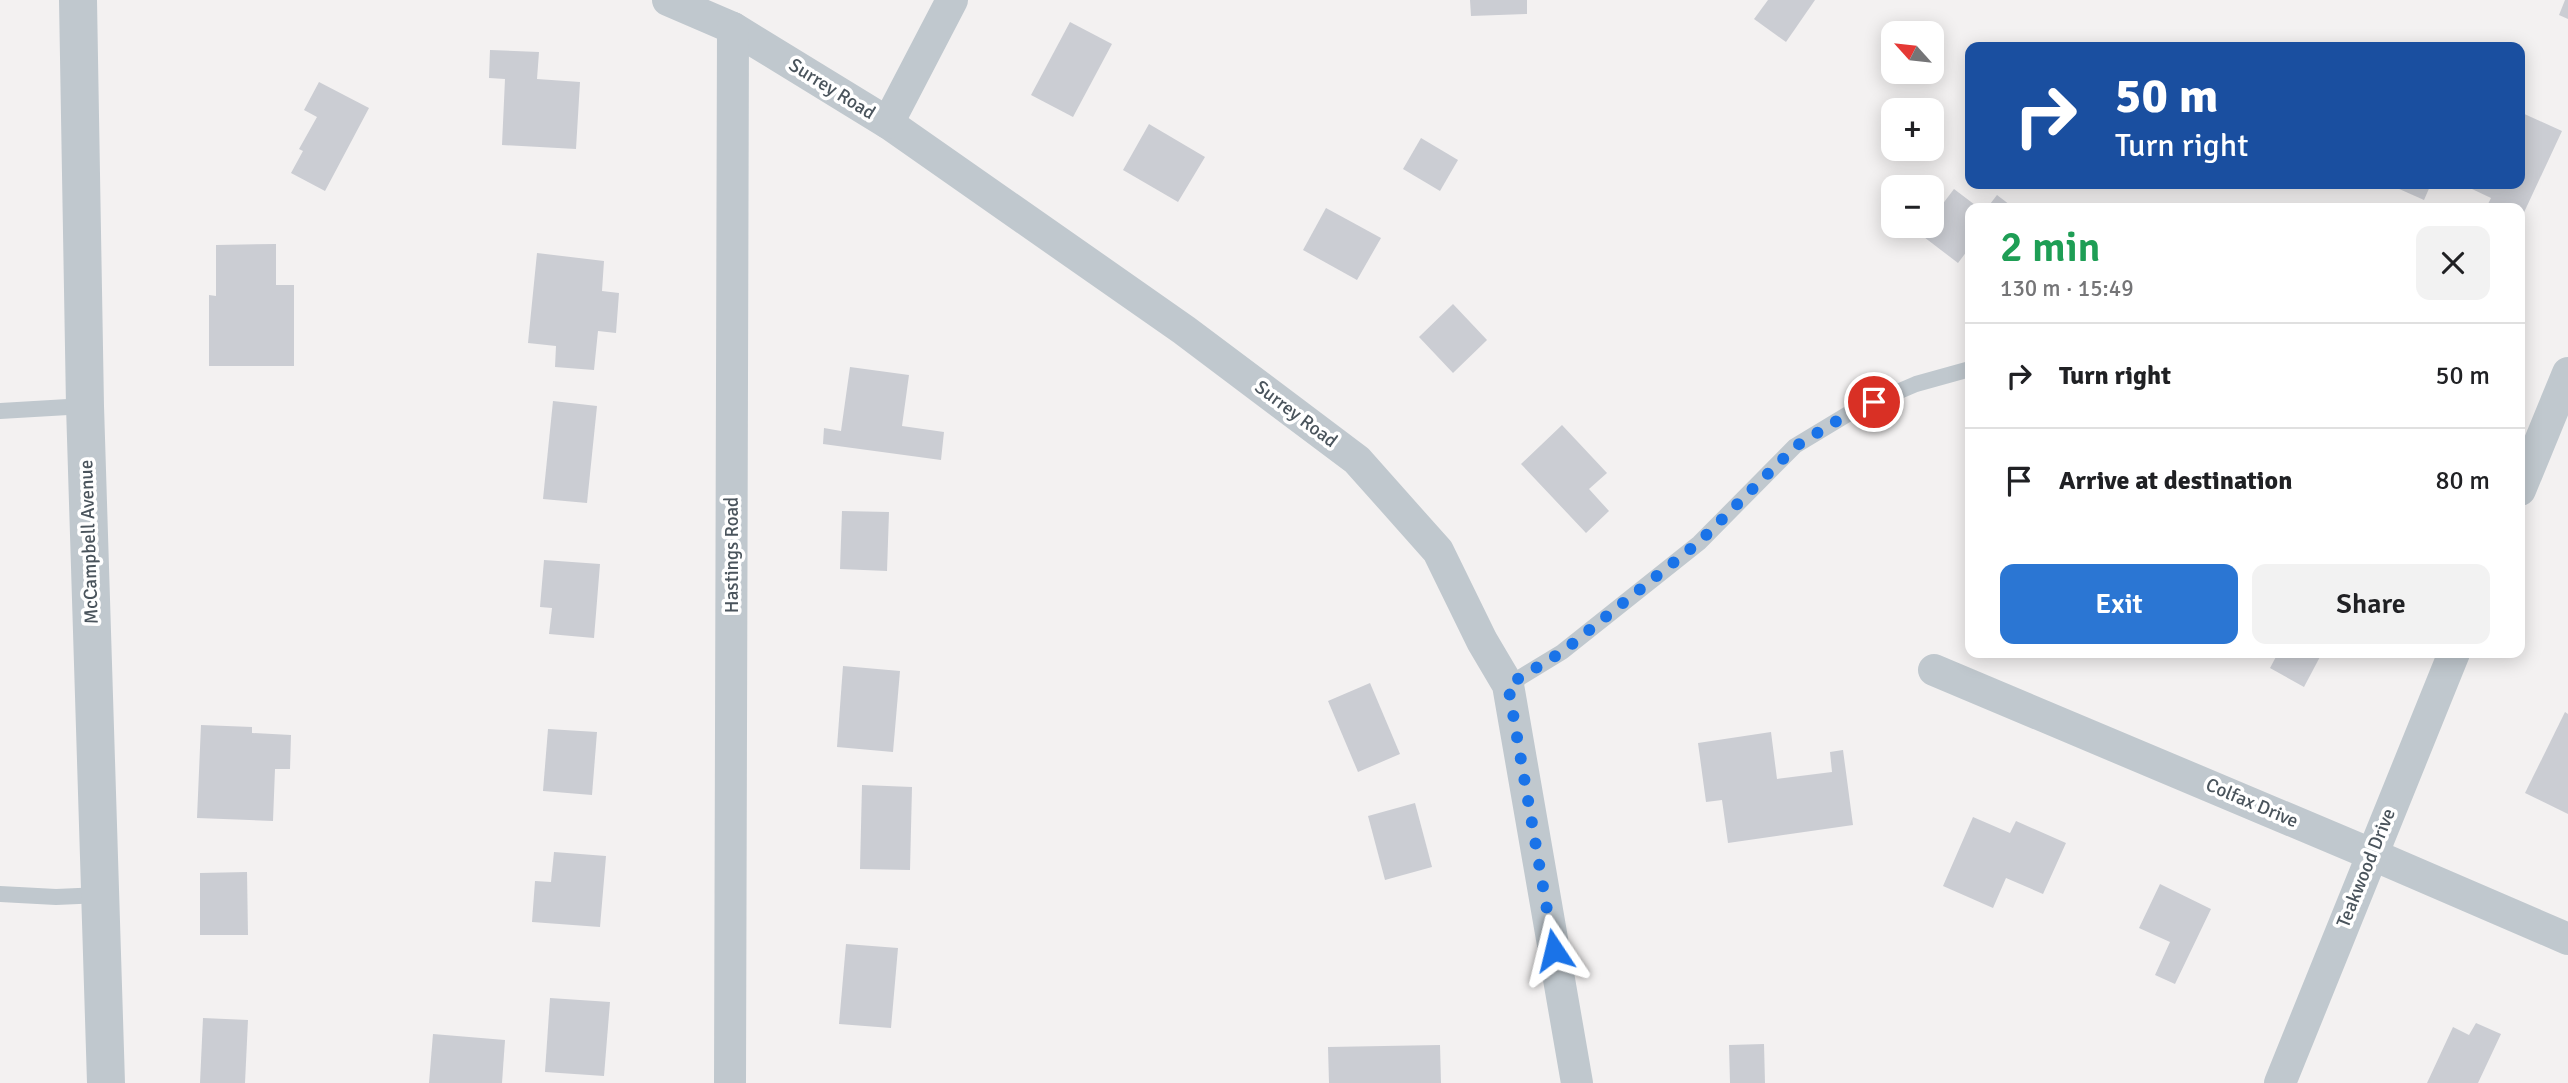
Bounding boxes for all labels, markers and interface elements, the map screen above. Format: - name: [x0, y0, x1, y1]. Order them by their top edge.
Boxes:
- north arrow: [1881, 21, 1944, 84]
- map controls: [1881, 21, 1944, 238]
- street label: Surrey Road: [784, 53, 880, 125]
- text: 50 m: [2115, 66, 2218, 126]
- icon: right: [2000, 70, 2091, 161]
- button: +: [1881, 98, 1944, 161]
- text: Turn right: [2115, 126, 2248, 165]
- button: −: [1881, 175, 1944, 238]
- text: 2 min: [2000, 222, 2101, 273]
- button: close: [2416, 226, 2490, 300]
- text: 130 m · 15:49: [2000, 274, 2134, 303]
- icon: right: [2000, 357, 2038, 395]
- text: Turn right: [2059, 360, 2171, 392]
- text: 50 m: [2435, 360, 2490, 392]
- pin: [1844, 372, 1904, 432]
- street label: Surrey Road: [1250, 375, 1342, 453]
- icon: arrive: [1855, 383, 1893, 421]
- street label: McCampbell Avenue: [74, 459, 104, 625]
- icon: arrive: [2000, 462, 2038, 500]
- text: Arrive at destination: [2059, 465, 2292, 497]
- text: 80 m: [2435, 465, 2490, 497]
- street label: Hastings Road: [720, 497, 744, 613]
- button: Exit: [2000, 564, 2238, 644]
- button: Share: [2252, 564, 2490, 644]
- street label: Colfax Drive: [2202, 773, 2302, 833]
- street label: Teakwood Drive: [2331, 805, 2401, 931]
- position arrow: [1517, 913, 1591, 987]

